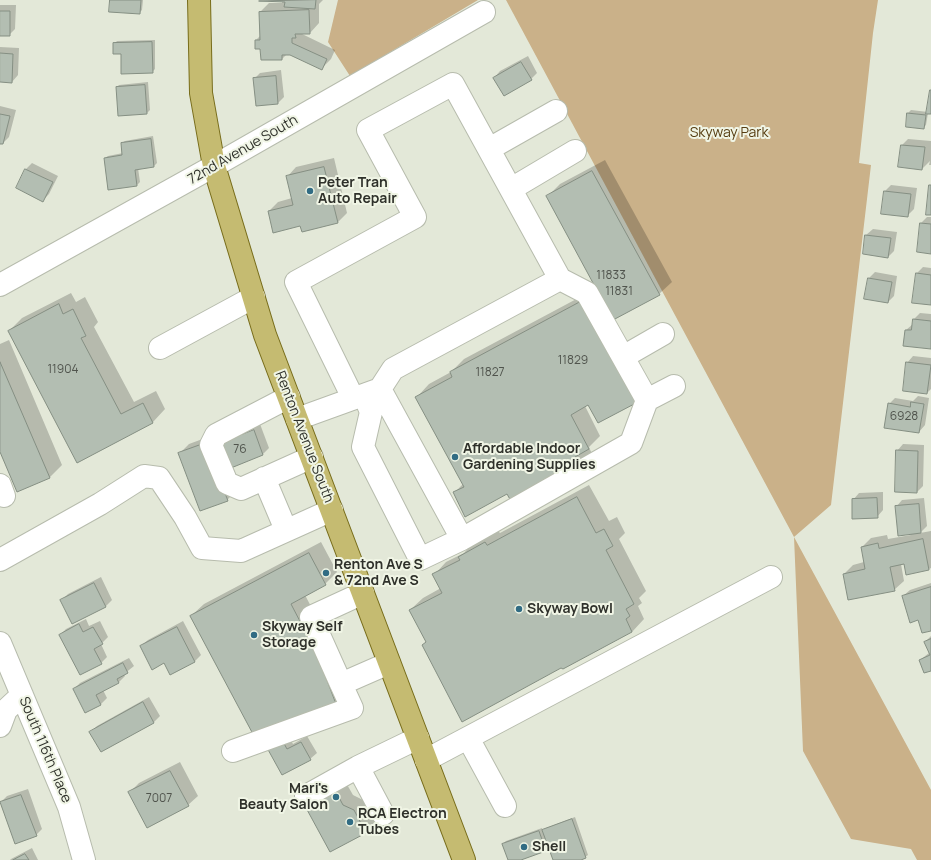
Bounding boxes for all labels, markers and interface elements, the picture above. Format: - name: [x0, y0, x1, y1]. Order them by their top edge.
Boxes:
- street label: 72nd Avenue South: [185, 112, 301, 188]
- park label: Skyway Park: [690, 125, 768, 141]
- place label: Peter Tran Auto Repair: [318, 175, 397, 208]
- marker: Peter Tran Auto Repair: [305, 186, 315, 196]
- house number: 11833: [596, 269, 626, 283]
- house number: 11831: [605, 285, 633, 299]
- house number: 11829: [558, 354, 588, 368]
- house number: 11904: [47, 363, 79, 377]
- house number: 11827: [475, 366, 505, 380]
- street label: Renton Avenue South: [271, 369, 337, 505]
- house number: 6928: [890, 410, 918, 424]
- place label: Affordable Indoor Gardening Supplies: [463, 441, 596, 474]
- house number: 76: [233, 443, 247, 457]
- marker: Affordable Indoor Gardening Supplies: [450, 452, 460, 462]
- place label: Renton Ave S & 72nd Ave S: [334, 557, 423, 590]
- marker: Renton Ave S & 72nd Ave S: [321, 568, 331, 578]
- place label: Skyway Bowl: [527, 601, 613, 617]
- marker: Skyway Bowl: [514, 604, 524, 614]
- place label: Skyway Self Storage: [262, 619, 343, 652]
- marker: Skyway Self Storage: [249, 630, 259, 640]
- street label: South 116th Place: [15, 694, 75, 806]
- place label: Mari's Beauty Salon: [239, 781, 328, 814]
- house number: 7007: [146, 792, 172, 806]
- marker: Mari's Beauty Salon: [331, 792, 341, 802]
- place label: RCA Electron Tubes: [358, 806, 447, 838]
- marker: RCA Electron Tubes: [345, 817, 355, 827]
- place label: Shell: [532, 839, 566, 855]
- marker: Shell: [519, 842, 529, 852]

